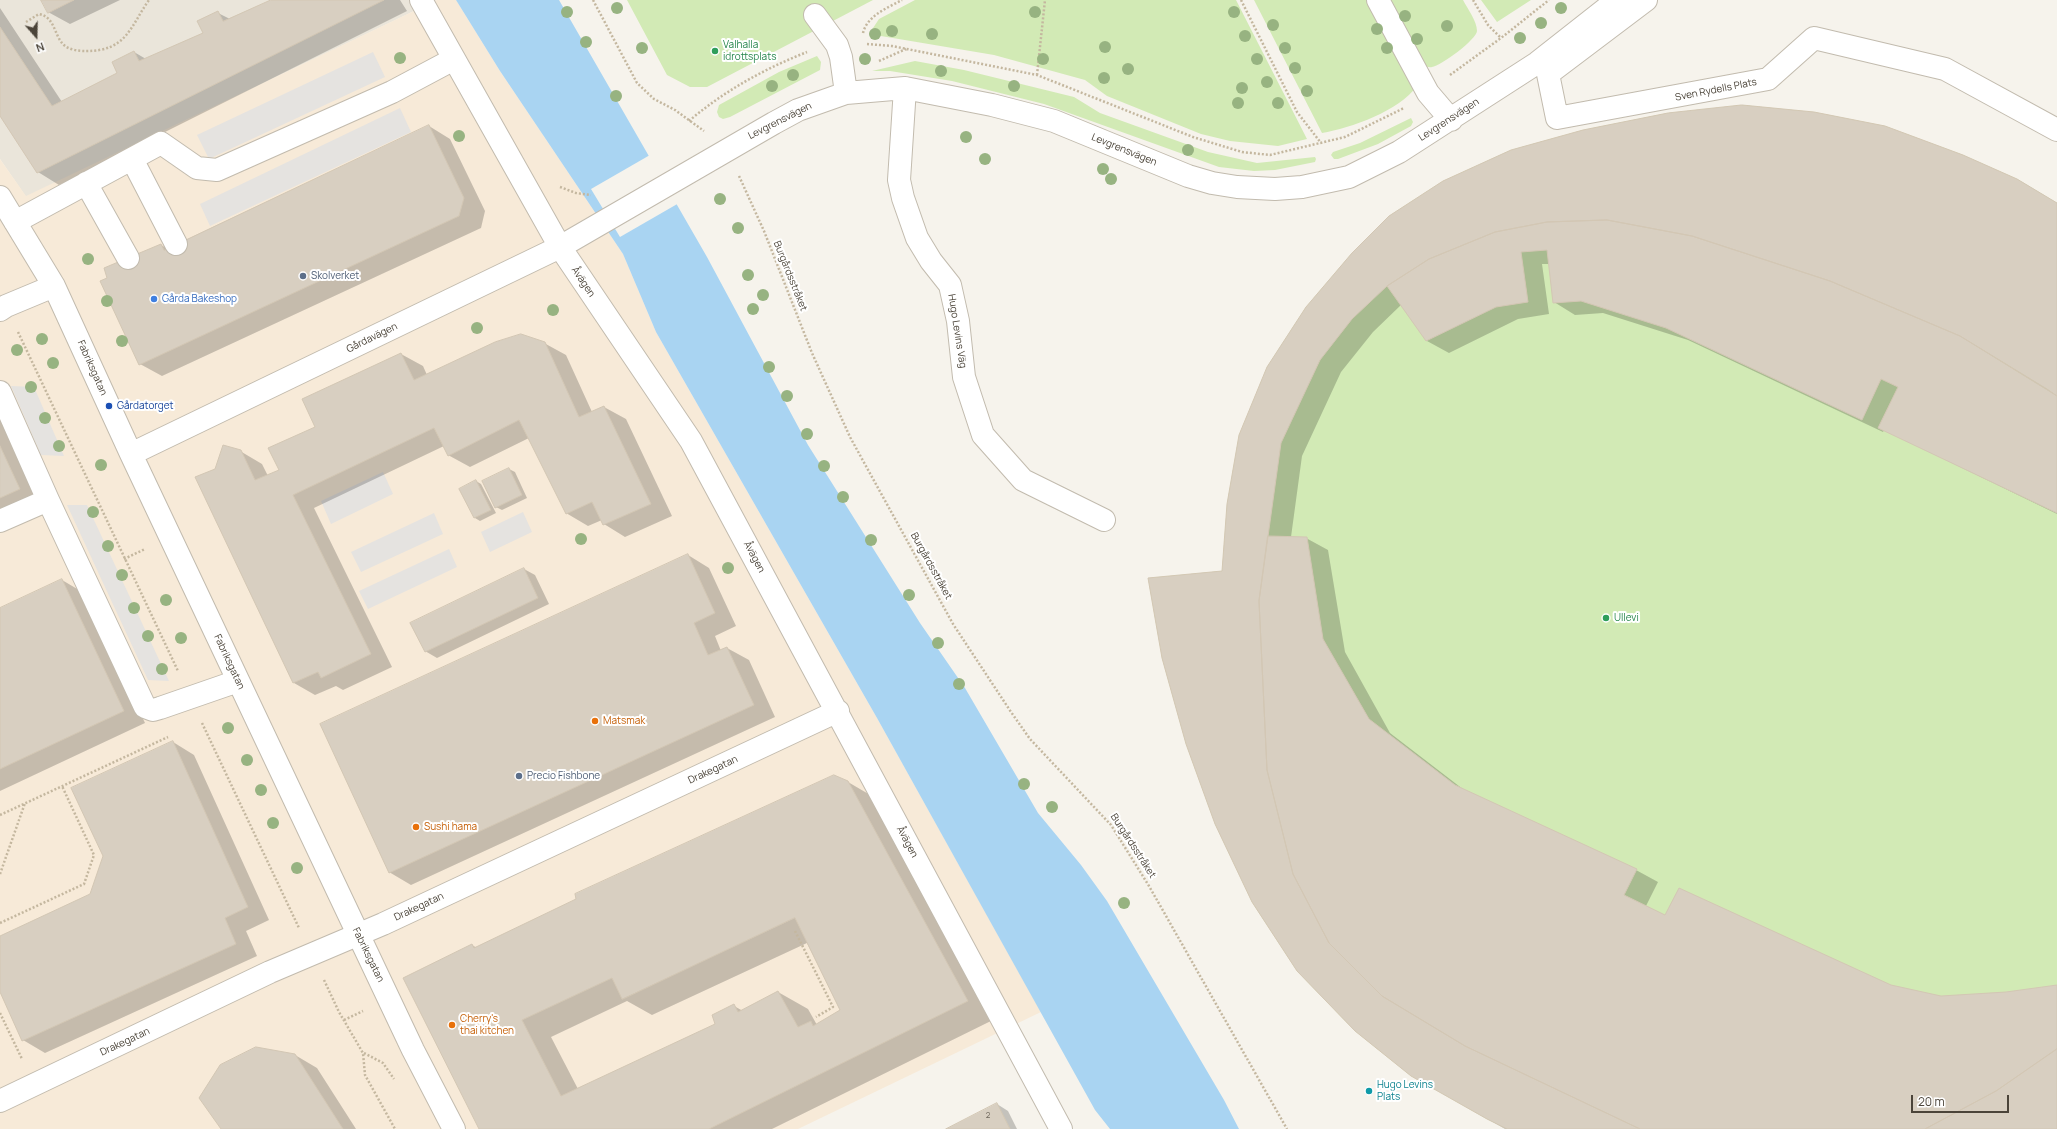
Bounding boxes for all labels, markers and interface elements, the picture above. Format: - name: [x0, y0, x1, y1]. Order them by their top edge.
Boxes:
- north arrow: [16, 16, 56, 56]
- text: N: [34, 39, 47, 56]
- place label: Valhalla idrottsplats: [723, 39, 776, 62]
- marker: Valhalla idrottsplats: [710, 46, 720, 56]
- street label: Sven Rydells Plats: [1674, 76, 1758, 104]
- street label: Levgrensvägen: [1417, 96, 1481, 144]
- street label: Levgrensvägen: [746, 100, 814, 142]
- street label: Levgrensvägen: [1089, 131, 1159, 169]
- street label: Burgårdsstråket: [770, 239, 810, 313]
- street label: Åvägen: [569, 265, 597, 299]
- place label: Skolverket: [311, 270, 359, 282]
- marker: Skolverket: [298, 271, 308, 281]
- place label: Gårda Bakeshop: [162, 293, 237, 305]
- street label: Hugo Levins Väg: [945, 293, 969, 369]
- marker: Gårda Bakeshop: [149, 294, 159, 304]
- street label: Gårdavägen: [345, 320, 399, 356]
- street label: Fabriksgatan: [74, 338, 110, 398]
- place label: Gårdatorget: [117, 400, 173, 412]
- marker: Gårdatorget: [104, 401, 114, 411]
- street label: Burgårdsstråket: [908, 530, 954, 602]
- street label: Åvägen: [741, 539, 767, 575]
- place label: Ullevi: [1614, 612, 1639, 624]
- marker: Ullevi: [1601, 613, 1611, 623]
- street label: Fabriksgatan: [211, 633, 247, 691]
- place label: Matsmak: [603, 715, 645, 727]
- marker: Matsmak: [590, 716, 600, 726]
- street label: Drakegatan: [686, 753, 740, 787]
- place label: Precio Fishbone: [527, 770, 600, 782]
- marker: Precio Fishbone: [514, 771, 524, 781]
- street label: Burgårdsstråket: [1108, 811, 1158, 881]
- place label: Sushi hama: [424, 821, 477, 833]
- marker: Sushi hama: [411, 822, 421, 832]
- street label: Åvägen: [894, 824, 920, 860]
- street label: Drakegatan: [392, 890, 446, 924]
- street label: Fabriksgatan: [350, 926, 386, 984]
- place label: Cherry's thai kitchen: [460, 1013, 514, 1036]
- marker: Cherry's thai kitchen: [447, 1020, 457, 1030]
- street label: Drakegatan: [98, 1025, 152, 1059]
- place label: Hugo Levins Plats: [1377, 1079, 1433, 1102]
- marker: Hugo Levins Plats: [1364, 1086, 1374, 1096]
- scale bar: [1913, 1087, 2011, 1113]
- text: 20 m: [1918, 1093, 1945, 1110]
- house number: 2: [986, 1111, 990, 1121]

